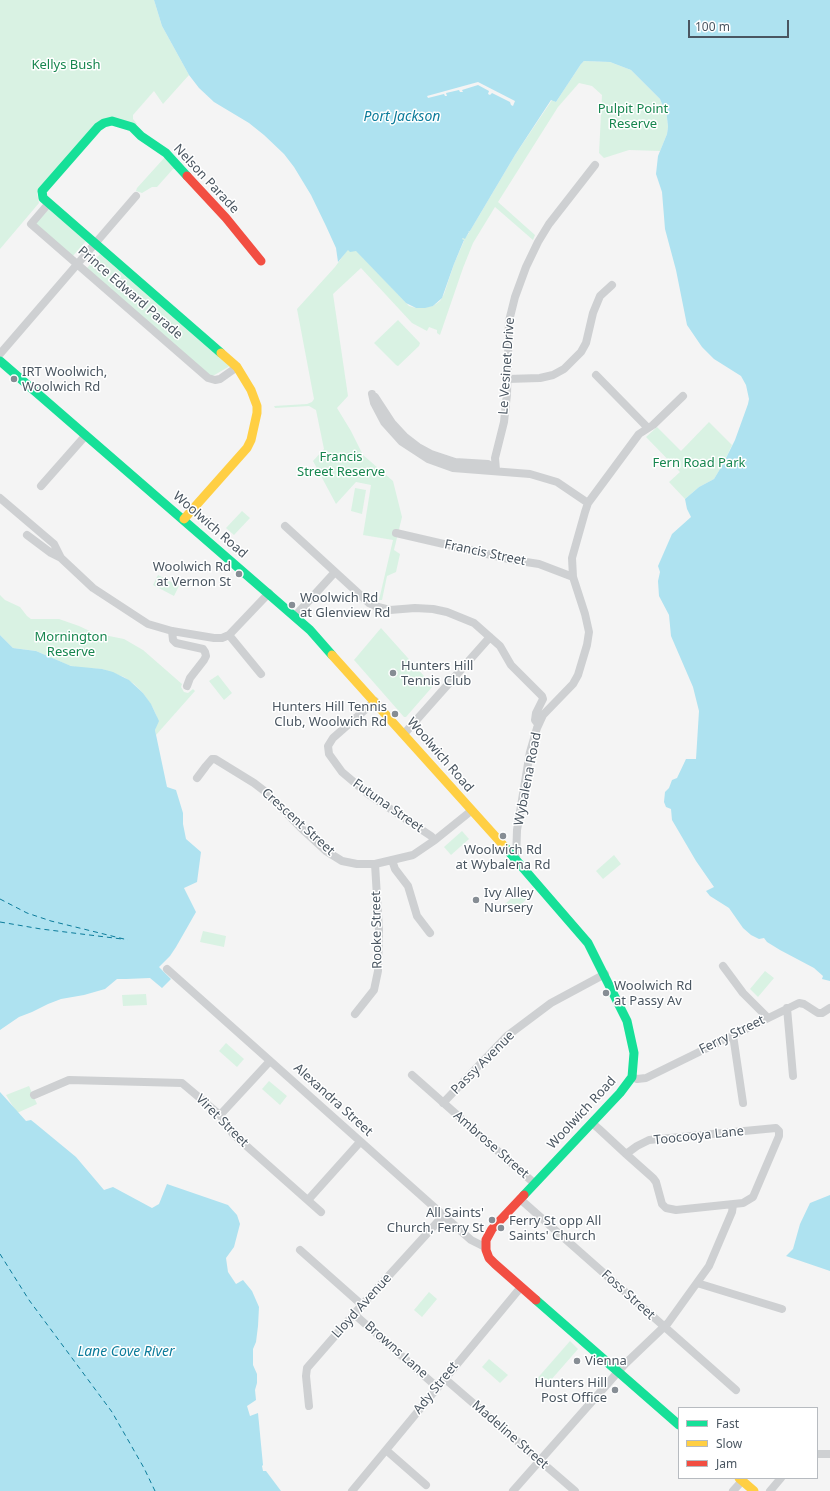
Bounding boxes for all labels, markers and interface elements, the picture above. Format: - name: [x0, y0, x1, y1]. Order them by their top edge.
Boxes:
- scale bar: [690, 12, 791, 38]
- text: 100 m: [695, 18, 730, 35]
- park label: Kellys Bush: [31, 57, 101, 73]
- park label: Pulpit Point Reserve: [598, 101, 668, 132]
- water label: Port Jackson: [364, 109, 440, 125]
- street label: Nelson Parade: [170, 141, 242, 217]
- street label: Prince Edward Parade: [74, 243, 186, 343]
- street label: Le Vesinet Drive: [496, 317, 518, 415]
- place label: IRT Woolwich, Woolwich Rd: [22, 364, 107, 395]
- marker: IRT Woolwich, Woolwich Rd: [9, 374, 19, 384]
- park label: Francis Street Reserve: [297, 449, 385, 480]
- park label: Fern Road Park: [653, 455, 745, 471]
- street label: Woolwich Road: [170, 488, 250, 562]
- street label: Francis Street: [443, 537, 527, 569]
- place label: Woolwich Rd at Vernon St: [153, 559, 231, 590]
- marker: Woolwich Rd at Vernon St: [234, 569, 244, 579]
- place label: Woolwich Rd at Glenview Rd: [300, 590, 390, 621]
- marker: Woolwich Rd at Glenview Rd: [287, 600, 297, 610]
- park label: Mornington Reserve: [34, 629, 108, 660]
- place label: Hunters Hill Tennis Club: [401, 658, 473, 689]
- marker: Hunters Hill Tennis Club: [388, 668, 398, 678]
- place label: Hunters Hill Tennis Club, Woolwich Rd: [272, 699, 387, 730]
- marker: Hunters Hill Tennis Club, Woolwich Rd: [390, 709, 400, 719]
- street label: Woolwich Road: [403, 715, 477, 795]
- street label: Wybalena Road: [511, 731, 545, 827]
- street label: Futuna Street: [350, 776, 426, 836]
- street label: Crescent Street: [258, 785, 338, 859]
- marker: Woolwich Rd at Wybalena Rd: [498, 831, 508, 841]
- place label: Woolwich Rd at Wybalena Rd: [456, 842, 550, 873]
- place label: Ivy Alley Nursery: [484, 885, 534, 916]
- street label: Rooke Street: [369, 891, 385, 969]
- marker: Ivy Alley Nursery: [471, 895, 481, 905]
- place label: Woolwich Rd at Passy Av: [614, 978, 692, 1009]
- marker: Woolwich Rd at Passy Av: [601, 988, 611, 998]
- street label: Ferry Street: [697, 1012, 767, 1058]
- street label: Passy Avenue: [448, 1028, 518, 1098]
- street label: Alexandra Street: [290, 1060, 376, 1140]
- street label: Woolwich Road: [544, 1074, 620, 1152]
- street label: Viret Street: [192, 1091, 252, 1151]
- street label: Ambrose Street: [450, 1108, 532, 1182]
- street label: Toocooya Lane: [653, 1124, 745, 1148]
- place label: All Saints' Church, Ferry St: [387, 1205, 484, 1236]
- place label: Ferry St opp All Saints' Church: [509, 1213, 601, 1244]
- marker: All Saints' Church, Ferry St: [487, 1215, 497, 1225]
- marker: Ferry St opp All Saints' Church: [496, 1223, 506, 1233]
- street label: Foss Street: [598, 1267, 658, 1323]
- street label: Lloyd Avenue: [329, 1271, 395, 1341]
- street label: Browns Lane: [361, 1318, 431, 1382]
- water label: Lane Cove River: [77, 1344, 175, 1360]
- place label: Vienna: [585, 1353, 627, 1369]
- marker: Vienna: [572, 1356, 582, 1366]
- street label: Ady Street: [410, 1359, 462, 1417]
- place label: Hunters Hill Post Office: [535, 1375, 607, 1406]
- marker: Hunters Hill Post Office: [610, 1385, 620, 1395]
- street label: Madeline Street: [469, 1398, 551, 1472]
- legend: [678, 1407, 818, 1479]
- text: Fast: [716, 1415, 739, 1432]
- text: Slow: [716, 1435, 742, 1452]
- text: Jam: [716, 1455, 737, 1472]

